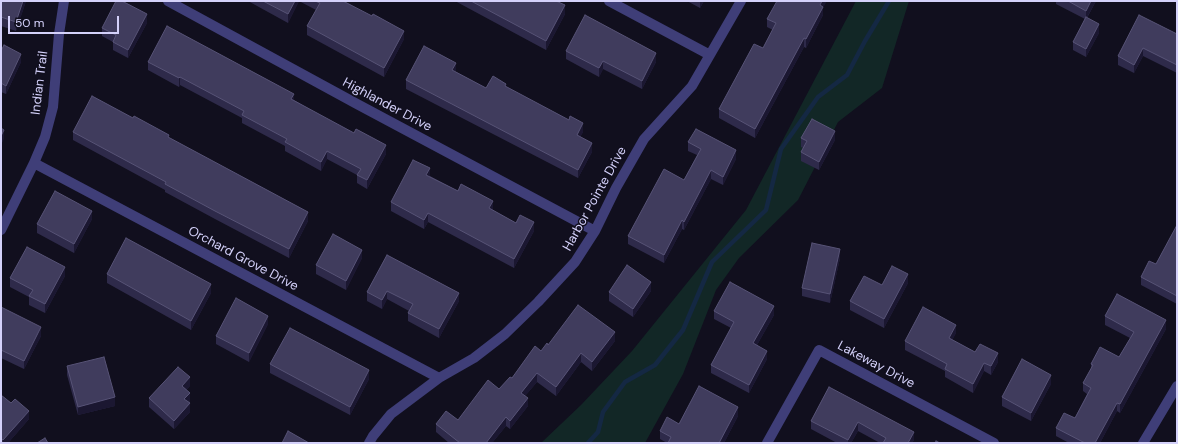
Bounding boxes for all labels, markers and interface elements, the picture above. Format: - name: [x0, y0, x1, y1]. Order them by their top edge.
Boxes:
- scale bar: [10, 8, 121, 34]
- text: 50 m: [15, 15, 44, 31]
- street label: Indian Trail: [28, 50, 52, 116]
- street label: Highlander Drive: [340, 75, 434, 135]
- street label: Harbor Pointe Drive: [560, 144, 630, 254]
- street label: Orchard Grove Drive: [185, 223, 301, 295]
- street label: Lakeway Drive: [835, 338, 917, 392]

